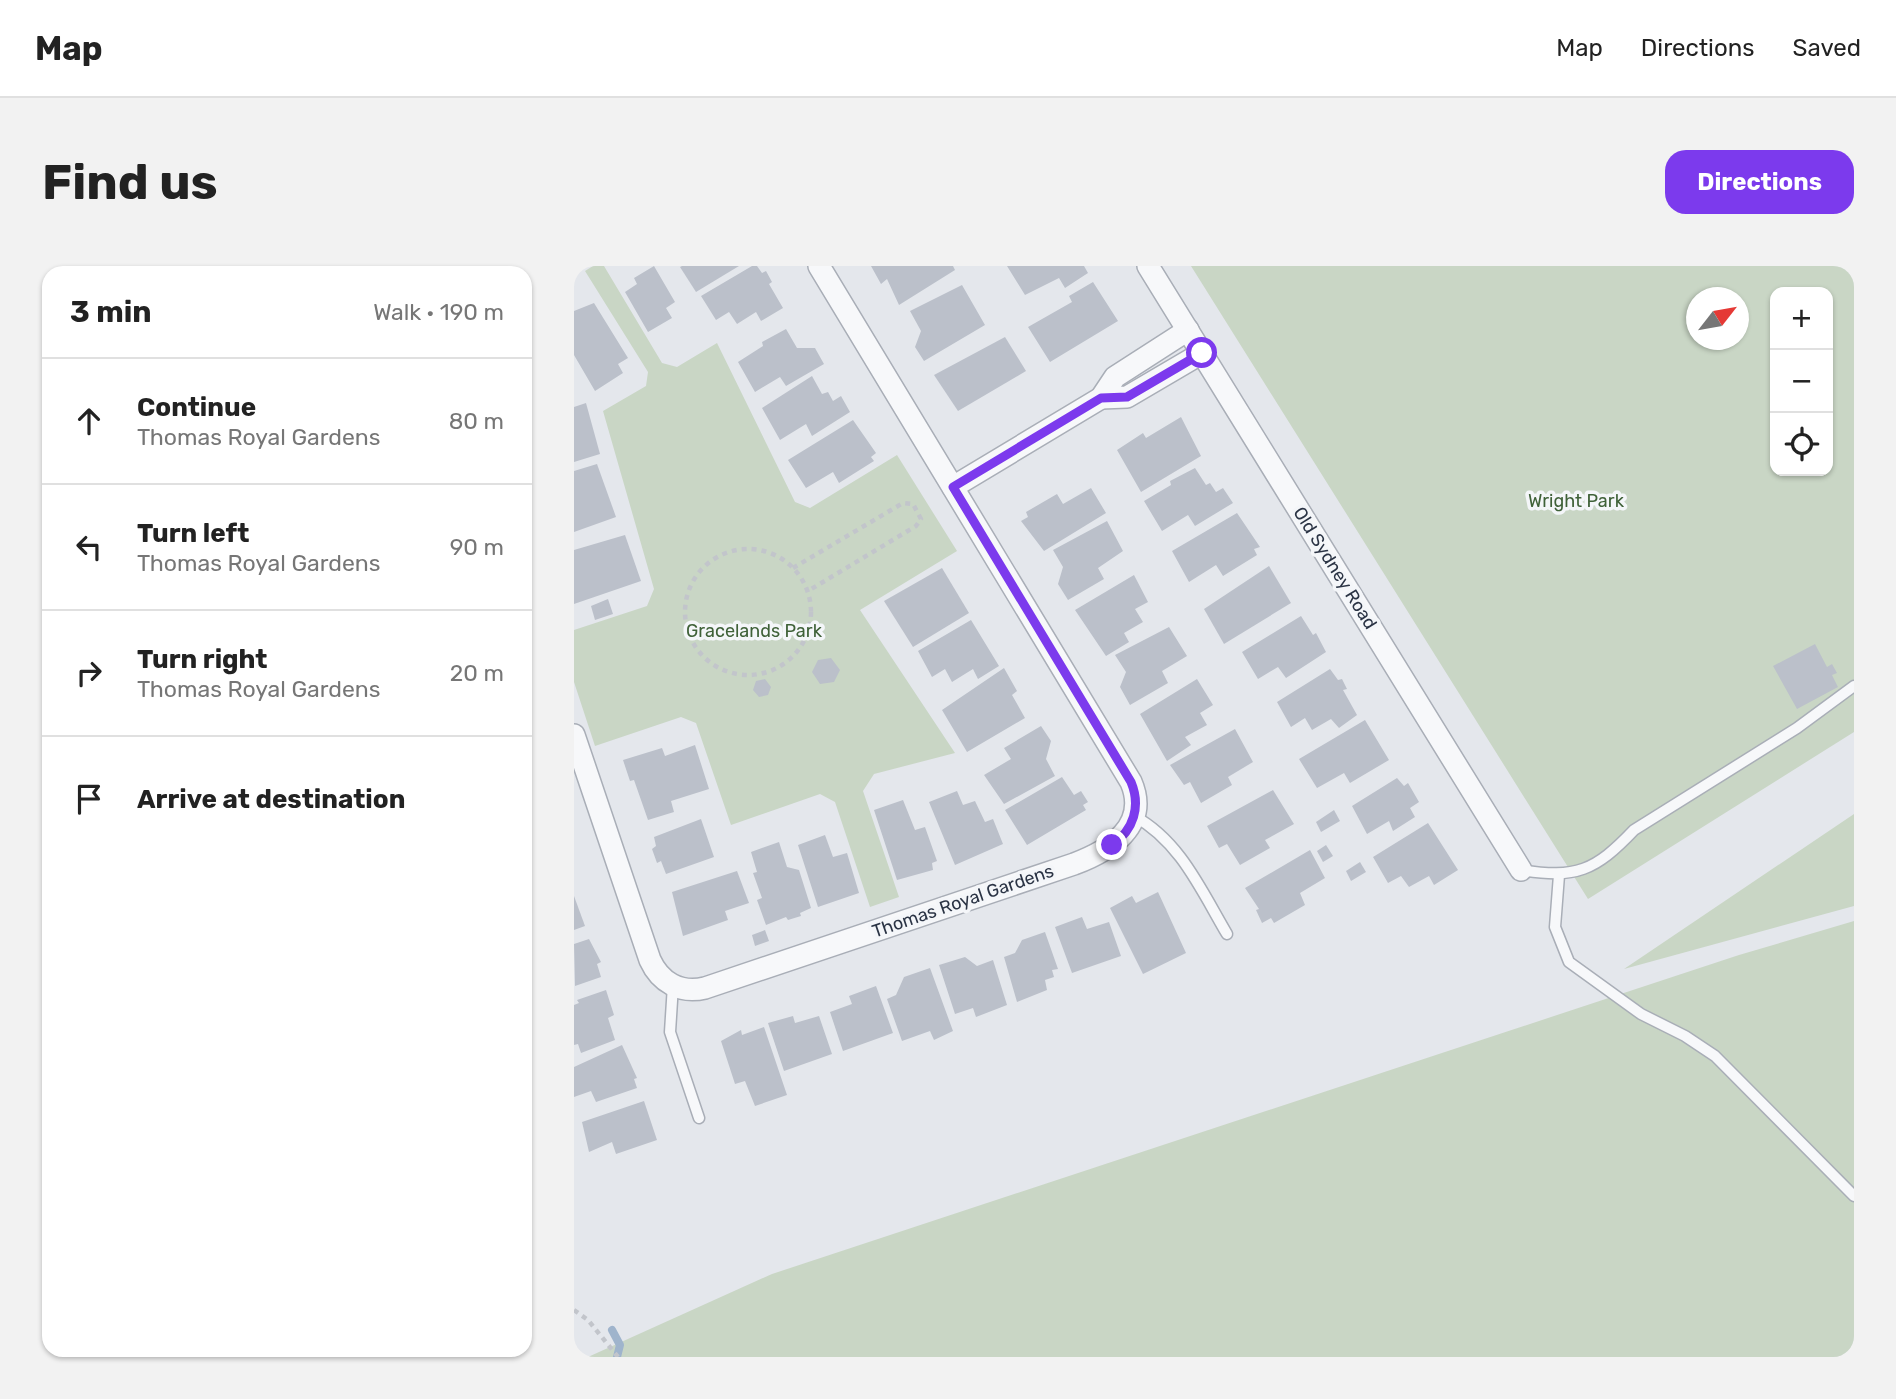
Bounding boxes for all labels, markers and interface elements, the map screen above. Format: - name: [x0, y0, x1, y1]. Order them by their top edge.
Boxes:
- text: Map: [35, 29, 103, 68]
- text: Map: [1556, 34, 1603, 62]
- text: Directions: [1641, 34, 1754, 62]
- text: Saved: [1792, 34, 1861, 62]
- button: Directions: [1665, 150, 1854, 214]
- text: Find us: [42, 153, 218, 211]
- north arrow: [1686, 287, 1749, 350]
- map controls: [1770, 287, 1833, 476]
- button: +: [1770, 287, 1833, 350]
- text: 3 min: [70, 294, 152, 330]
- text: Walk · 190 m: [373, 298, 504, 326]
- route start: [1186, 337, 1217, 368]
- button: −: [1770, 350, 1833, 413]
- text: Continue: [137, 392, 256, 423]
- icon: ahead: [70, 402, 108, 440]
- text: 80 m: [449, 407, 504, 435]
- button: locate: [1770, 413, 1833, 476]
- text: Thomas Royal Gardens: [137, 423, 381, 451]
- park label: Wright Park: [1528, 490, 1625, 512]
- street label: Old Sydney Road: [1288, 503, 1382, 633]
- text: Turn left: [137, 518, 249, 549]
- icon: left: [70, 528, 108, 566]
- text: 90 m: [450, 533, 504, 561]
- text: Thomas Royal Gardens: [137, 549, 381, 577]
- park label: Gracelands Park: [686, 620, 823, 642]
- text: Turn right: [137, 644, 267, 675]
- icon: right: [70, 654, 108, 692]
- text: 20 m: [450, 659, 504, 687]
- text: Thomas Royal Gardens: [137, 675, 381, 703]
- icon: arrive: [70, 780, 108, 818]
- text: Arrive at destination: [137, 784, 405, 815]
- route end: [1096, 829, 1127, 860]
- street label: Thomas Royal Gardens: [869, 860, 1057, 942]

